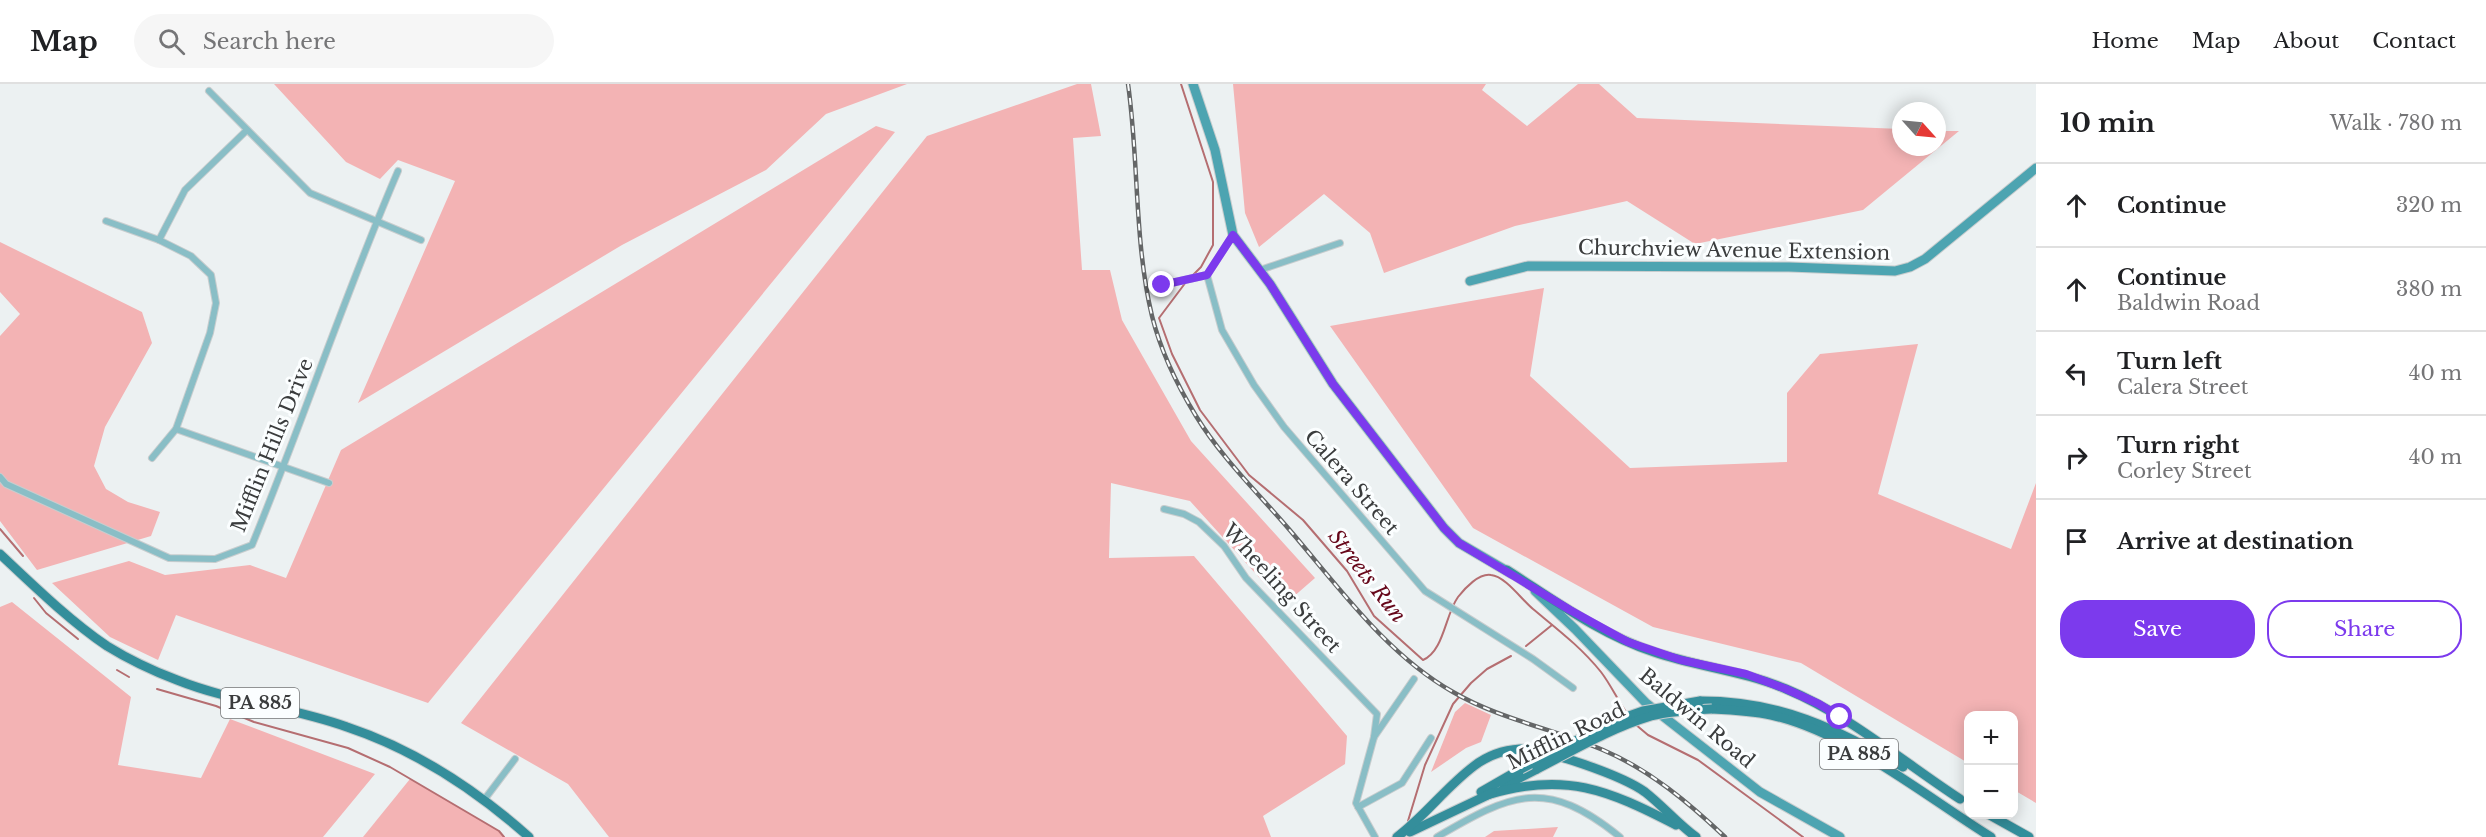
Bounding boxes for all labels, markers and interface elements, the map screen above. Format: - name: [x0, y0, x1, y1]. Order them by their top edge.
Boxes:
- search box: [134, 14, 554, 68]
- text: Map: [30, 24, 98, 59]
- icon: search: [155, 25, 188, 58]
- text: Search here: [203, 28, 336, 55]
- text: Home: [2092, 28, 2159, 54]
- text: Map: [2192, 28, 2240, 54]
- text: About: [2273, 28, 2339, 54]
- text: Contact: [2372, 28, 2456, 54]
- north arrow: [1892, 102, 1946, 156]
- text: 10 min: [2060, 107, 2155, 139]
- text: Walk · 780 m: [2330, 111, 2462, 135]
- icon: ahead: [2060, 189, 2093, 222]
- text: Continue: [2117, 192, 2226, 219]
- text: 320 m: [2396, 193, 2462, 217]
- street label: Churchview Avenue Extension: [1578, 235, 1891, 265]
- text: Continue: [2117, 264, 2226, 291]
- route end: [1148, 271, 1174, 297]
- icon: ahead: [2060, 273, 2093, 306]
- text: 380 m: [2396, 277, 2462, 301]
- text: Baldwin Road: [2117, 291, 2260, 315]
- text: Turn left: [2117, 348, 2222, 375]
- street label: Mifflin Hills Drive: [226, 355, 318, 535]
- icon: left: [2060, 357, 2093, 390]
- text: 40 m: [2409, 361, 2462, 385]
- text: Calera Street: [2117, 375, 2248, 399]
- street label: Calera Street: [1300, 425, 1404, 540]
- text: Turn right: [2117, 432, 2239, 459]
- icon: right: [2060, 441, 2093, 474]
- text: 40 m: [2409, 445, 2462, 469]
- text: Corley Street: [2117, 459, 2251, 483]
- street label: Wheeling Street: [1217, 518, 1347, 658]
- water label: Streets Run: [1323, 524, 1411, 628]
- icon: arrive: [2060, 525, 2093, 558]
- text: Arrive at destination: [2117, 528, 2354, 555]
- button: Save: [2060, 600, 2255, 658]
- button: Share: [2267, 600, 2462, 658]
- street label: Baldwin Road: [1635, 663, 1759, 773]
- road number: PA 885: [221, 688, 299, 718]
- street label: Mifflin Road: [1503, 697, 1629, 775]
- route start: [1826, 703, 1852, 729]
- map controls: [1964, 711, 2018, 819]
- button: +: [1964, 711, 2018, 765]
- road number: PA 885: [1820, 739, 1898, 769]
- button: −: [1964, 765, 2018, 819]

